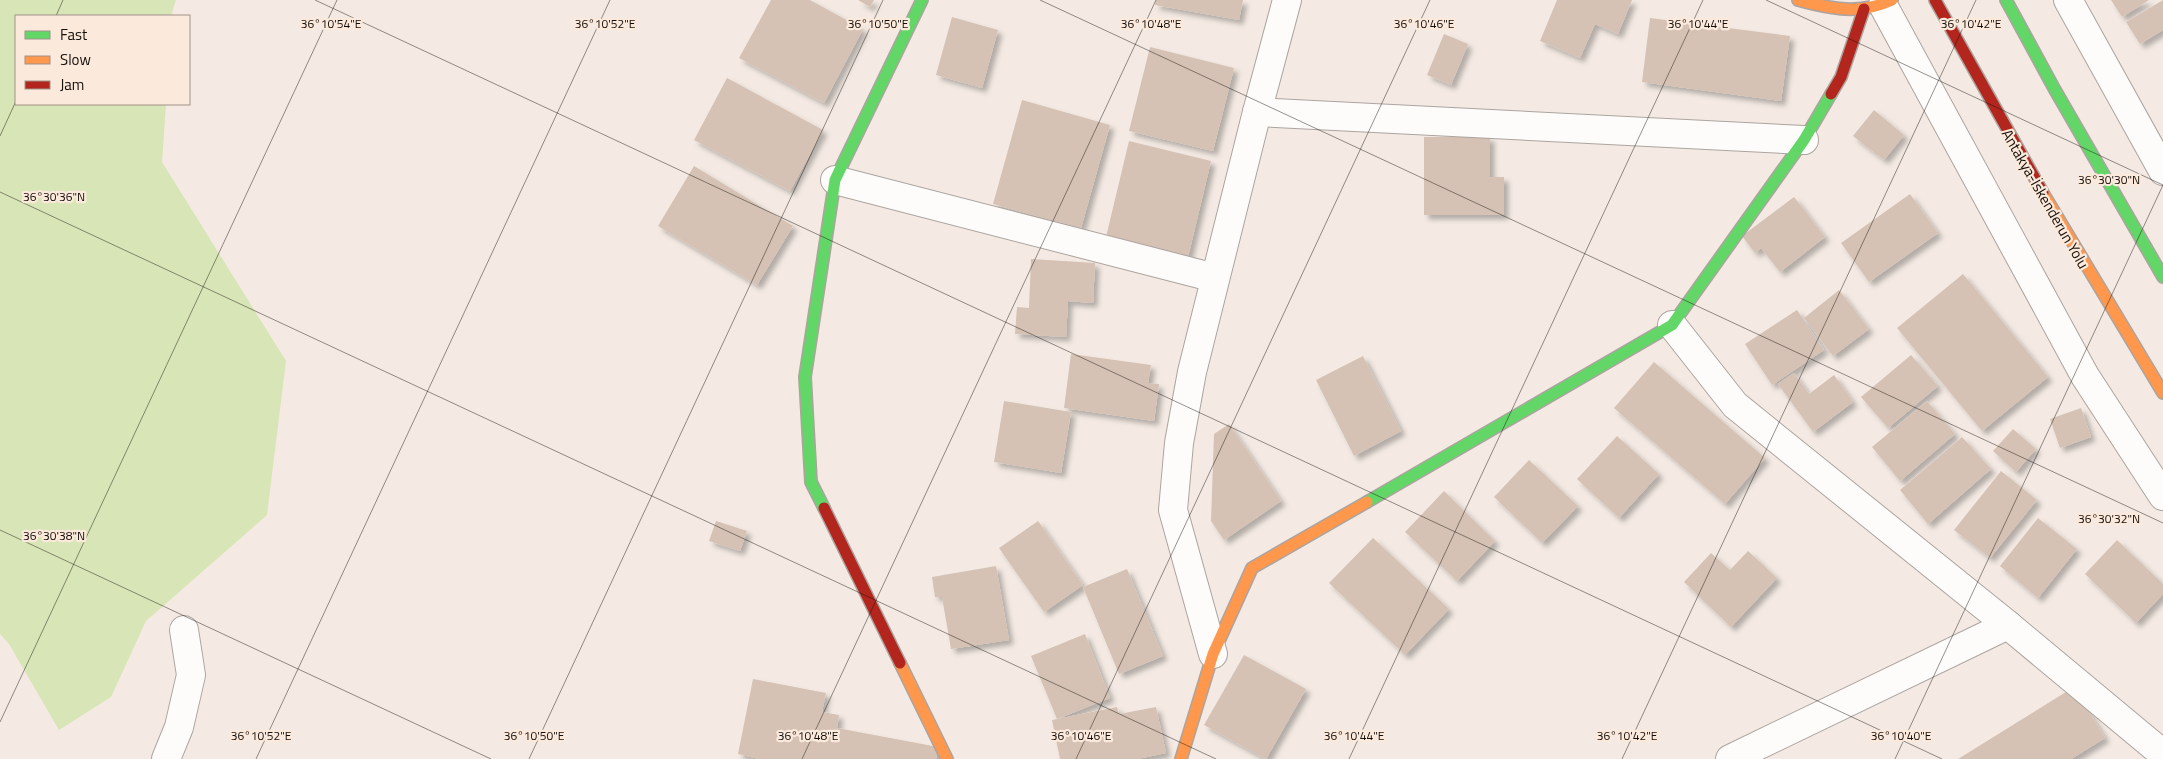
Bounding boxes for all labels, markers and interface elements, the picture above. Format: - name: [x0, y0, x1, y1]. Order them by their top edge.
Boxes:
- text: 36°10'54"E: [301, 14, 362, 33]
- text: 36°10'52"E: [575, 14, 636, 33]
- text: 36°10'50"E: [848, 14, 909, 33]
- text: 36°10'48"E: [1121, 14, 1182, 33]
- text: 36°10'46"E: [1394, 14, 1455, 33]
- text: 36°10'44"E: [1668, 14, 1729, 33]
- text: 36°10'42"E: [1941, 14, 2002, 33]
- legend: [15, 15, 190, 105]
- text: Fast: [60, 23, 88, 46]
- text: Slow: [60, 48, 91, 71]
- text: Jam: [60, 73, 84, 96]
- street label: Antakya-İskenderun Yolu: [1996, 125, 2095, 273]
- text: 36°30'30"N: [2078, 170, 2140, 189]
- text: 36°30'36"N: [23, 187, 85, 206]
- text: 36°30'32"N: [2078, 509, 2140, 528]
- text: 36°30'38"N: [23, 526, 85, 545]
- text: 36°10'52"E: [231, 726, 292, 745]
- text: 36°10'50"E: [504, 726, 565, 745]
- text: 36°10'48"E: [778, 726, 839, 745]
- text: 36°10'46"E: [1051, 726, 1112, 745]
- text: 36°10'44"E: [1324, 726, 1385, 745]
- text: 36°10'42"E: [1597, 726, 1658, 745]
- text: 36°10'40"E: [1871, 726, 1932, 745]

